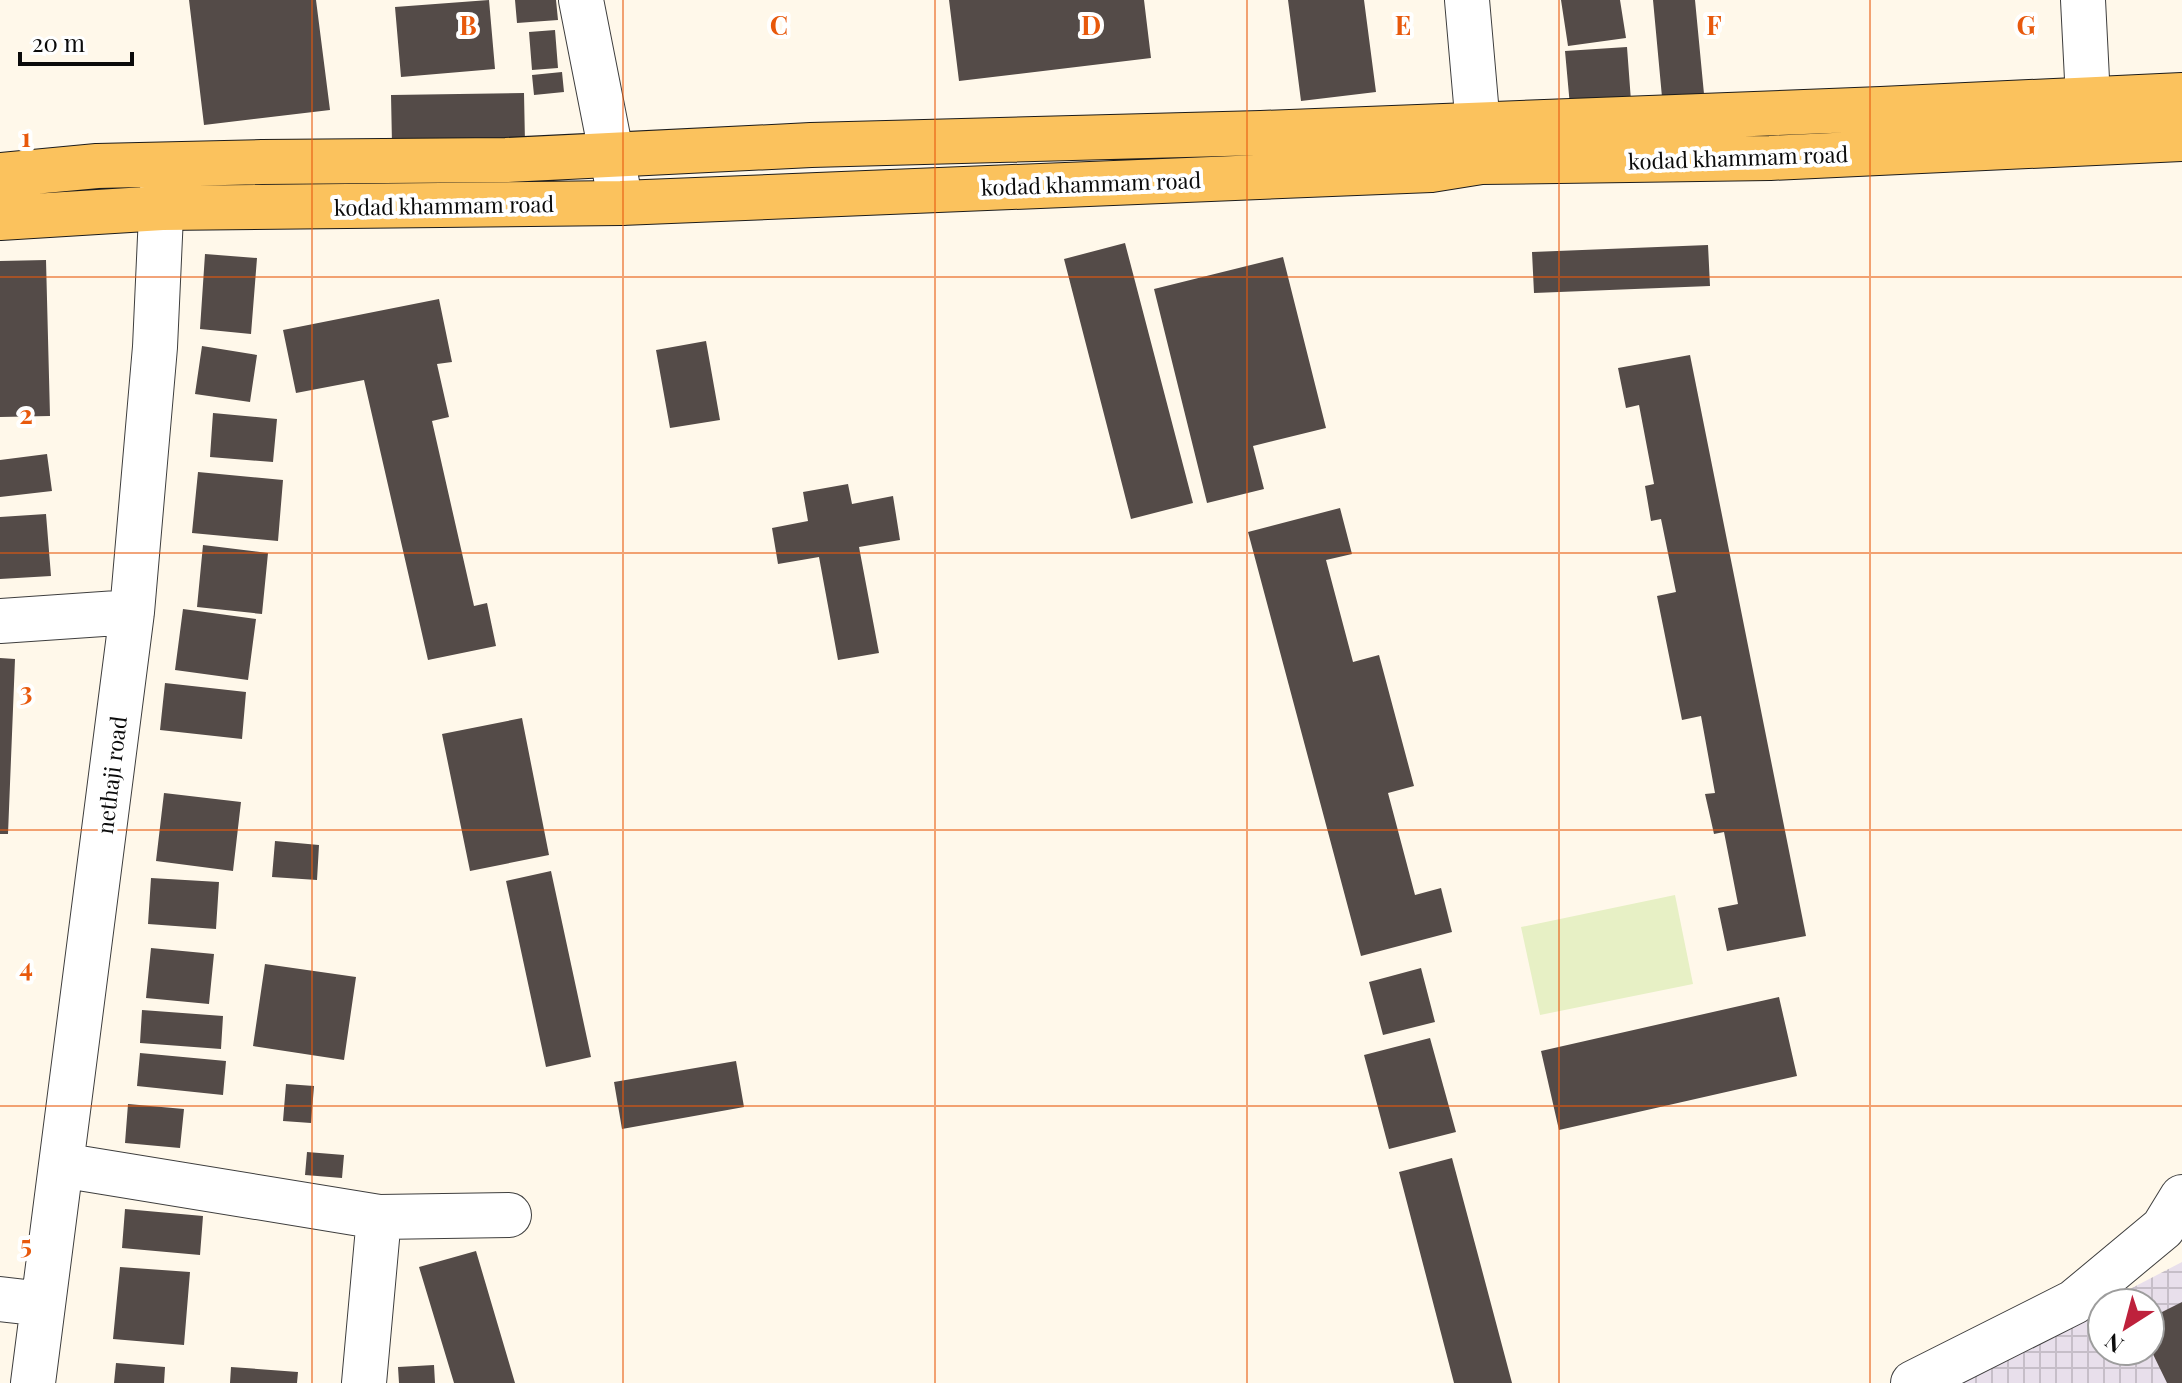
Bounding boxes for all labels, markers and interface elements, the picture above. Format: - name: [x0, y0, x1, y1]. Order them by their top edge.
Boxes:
- text: B: [459, 7, 477, 42]
- text: C: [770, 7, 788, 42]
- text: D: [1081, 7, 1101, 42]
- text: E: [1395, 7, 1411, 42]
- text: F: [1706, 7, 1722, 42]
- text: G: [2016, 7, 2036, 42]
- scale bar: [20, 16, 132, 66]
- text: 20 m: [32, 26, 85, 58]
- text: 1: [21, 119, 31, 154]
- street label: kodad khammam road: [1627, 138, 1849, 176]
- street label: kodad khammam road: [980, 164, 1202, 202]
- street label: kodad khammam road: [334, 188, 555, 222]
- text: 2: [19, 396, 33, 431]
- text: 3: [20, 673, 32, 708]
- street label: nethaji road: [89, 714, 133, 836]
- text: 4: [19, 949, 33, 984]
- text: 5: [20, 1226, 32, 1261]
- north arrow: [2086, 1287, 2166, 1367]
- text: N: [2098, 1327, 2129, 1361]

